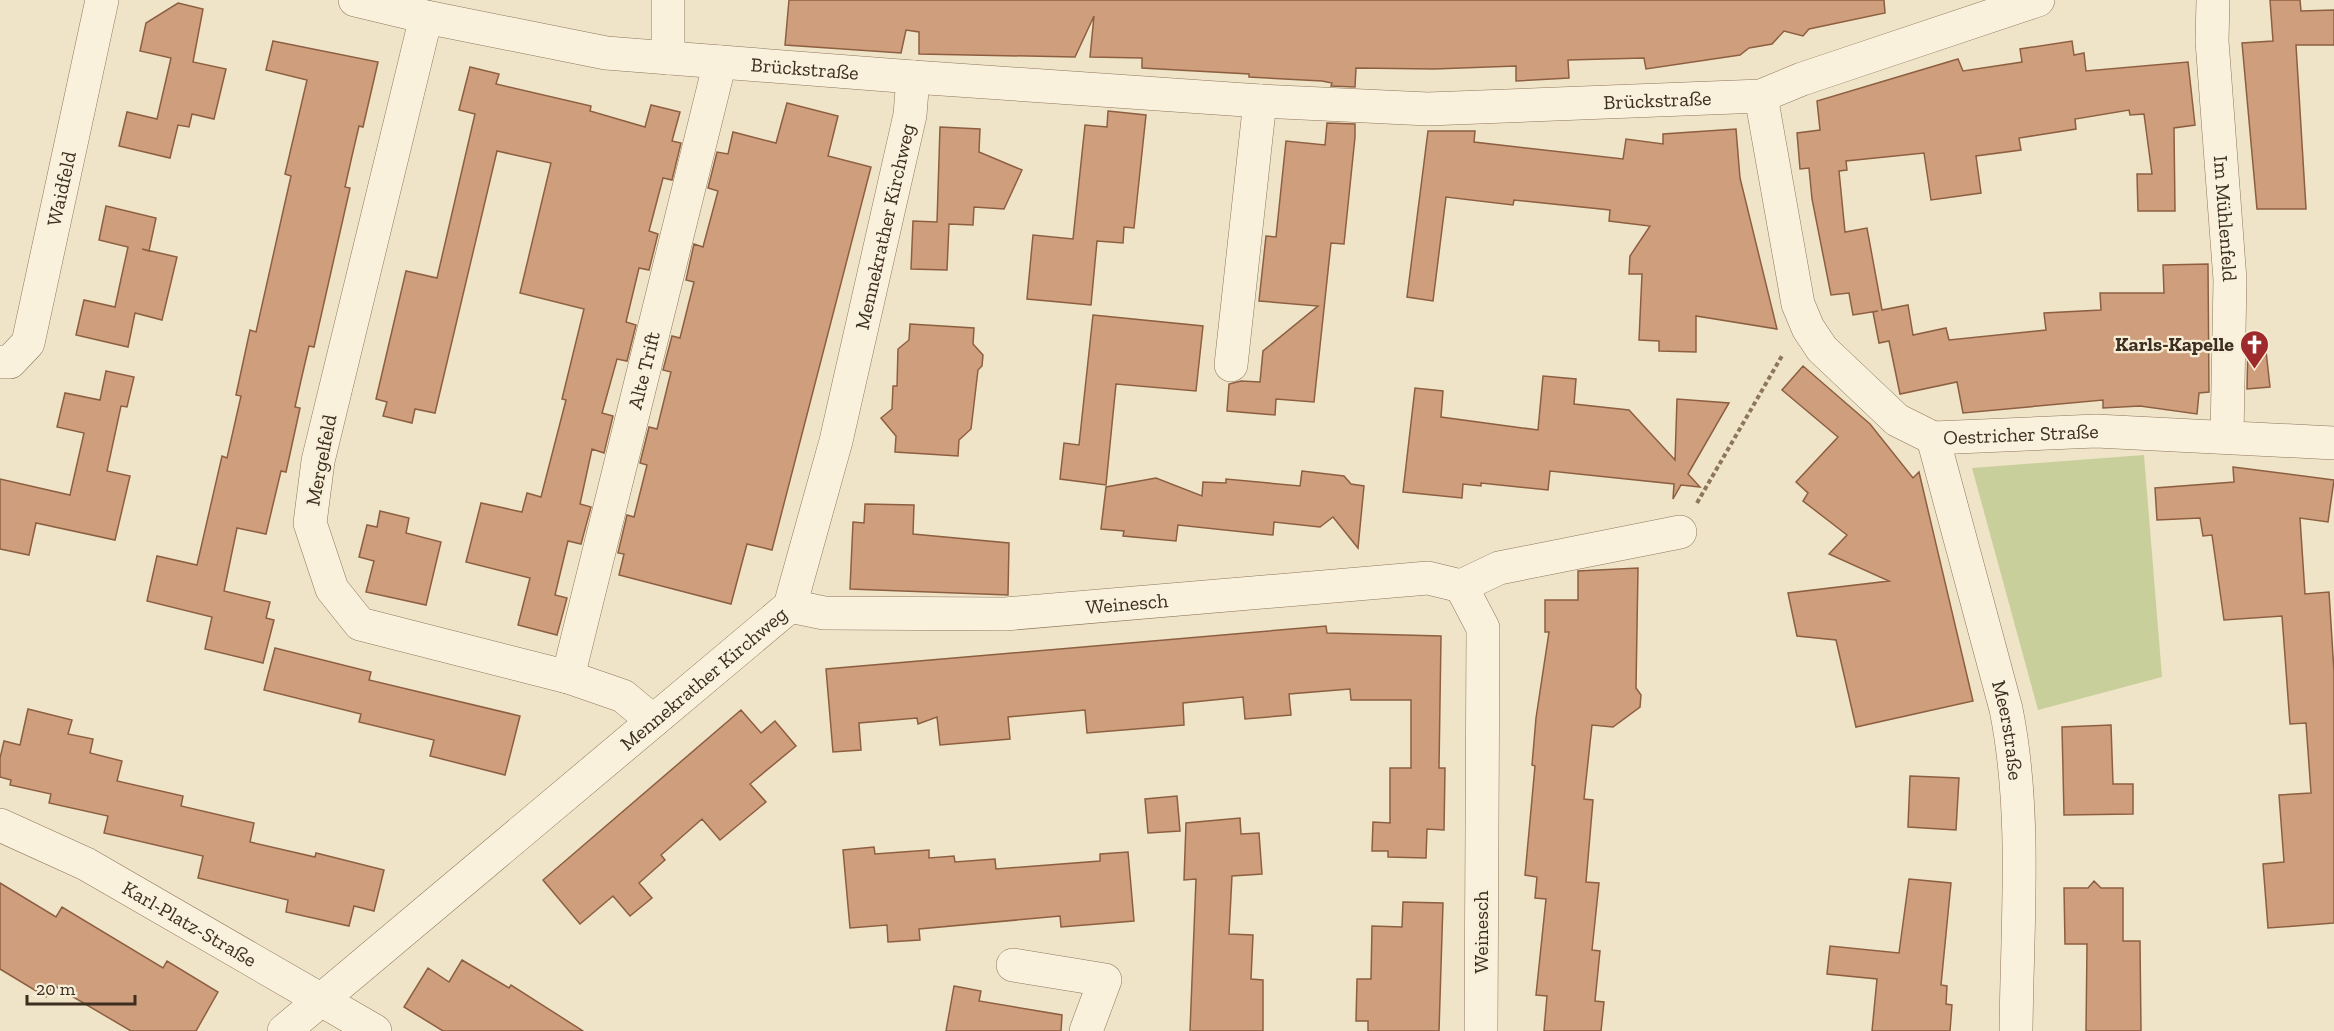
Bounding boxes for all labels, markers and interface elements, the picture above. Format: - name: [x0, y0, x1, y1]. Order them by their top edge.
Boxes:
- street label: Brückstraße: [750, 52, 860, 85]
- street label: Brückstraße: [1603, 86, 1712, 114]
- street label: Mennekrather Kirchweg: [850, 121, 920, 332]
- street label: Waidfeld: [42, 149, 81, 228]
- street label: Im Mühlenfeld: [2209, 155, 2242, 282]
- street label: Alte Trift: [623, 328, 665, 412]
- church icon: Karls-Kapelle: [2239, 328, 2271, 370]
- place label: Karls-Kapelle: [2115, 332, 2234, 356]
- street label: Mergelfeld: [300, 412, 342, 508]
- street label: Oestricher Straße: [1943, 419, 2099, 450]
- street label: Weinesch: [1085, 588, 1170, 619]
- street label: Mennekrather Kirchweg: [615, 602, 792, 755]
- street label: Meerstraße: [1987, 678, 2028, 781]
- street label: Karl-Platz-Straße: [118, 876, 261, 972]
- street label: Weinesch: [1469, 890, 1493, 973]
- scale bar: [27, 968, 135, 1006]
- text: 20 m: [36, 978, 76, 1000]

